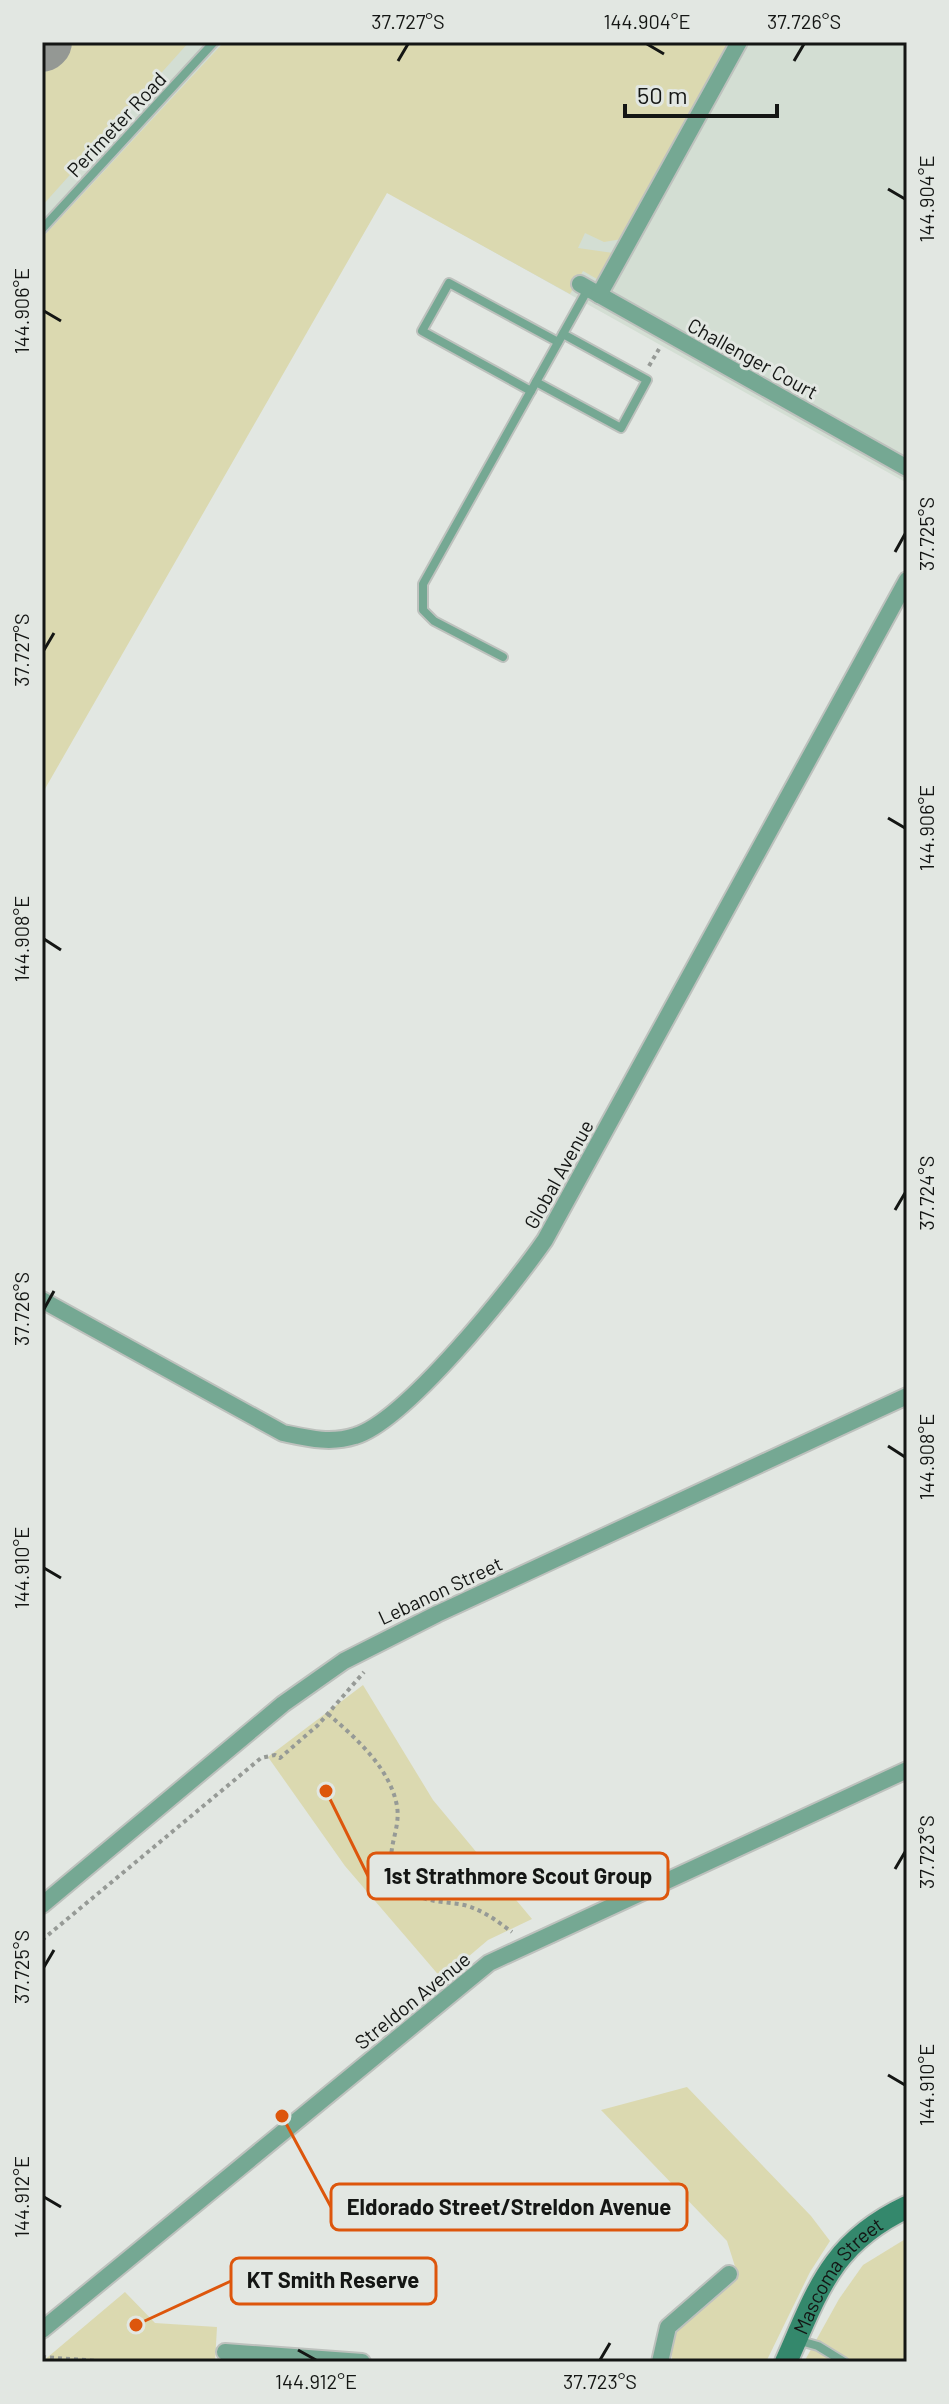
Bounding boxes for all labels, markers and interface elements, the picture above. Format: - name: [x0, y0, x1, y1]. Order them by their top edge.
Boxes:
- text: 37.727°S: [371, 9, 445, 33]
- text: 144.904°E: [603, 9, 691, 33]
- text: 37.726°S: [767, 9, 841, 33]
- street label: Perimeter Road: [61, 67, 171, 181]
- scale bar: [625, 68, 777, 118]
- text: 50 m: [637, 80, 688, 109]
- text: 144.904°E: [914, 155, 938, 243]
- text: 144.906°E: [9, 268, 33, 354]
- street label: Challenger Court: [684, 312, 822, 404]
- text: 37.725°S: [914, 497, 938, 571]
- text: 37.727°S: [9, 613, 33, 687]
- text: 144.906°E: [914, 785, 938, 871]
- text: 144.908°E: [9, 896, 33, 982]
- street label: Global Avenue: [518, 1115, 598, 1233]
- text: 37.724°S: [914, 1156, 938, 1230]
- text: 37.726°S: [9, 1272, 33, 1346]
- text: 144.908°E: [914, 1414, 938, 1500]
- text: 144.910°E: [9, 1527, 33, 1609]
- street label: Lebanon Street: [374, 1551, 506, 1629]
- text: 37.723°S: [914, 1815, 938, 1889]
- callout: 1st Strathmore Scout Group: [368, 1853, 668, 1899]
- text: 1st Strathmore Scout Group: [384, 1862, 652, 1888]
- text: 37.725°S: [9, 1930, 33, 2004]
- street label: Streldon Avenue: [349, 1946, 475, 2054]
- text: 144.910°E: [914, 2044, 938, 2126]
- text: 144.912°E: [9, 2156, 33, 2238]
- callout: Eldorado Street/Streldon Avenue: [331, 2184, 687, 2230]
- text: Eldorado Street/Streldon Avenue: [347, 2193, 671, 2219]
- street label: Mascoma Street: [788, 2212, 887, 2338]
- callout: KT Smith Reserve: [231, 2258, 436, 2304]
- text: KT Smith Reserve: [247, 2266, 419, 2292]
- text: 144.912°E: [275, 2369, 357, 2393]
- text: 37.723°S: [563, 2369, 637, 2393]

